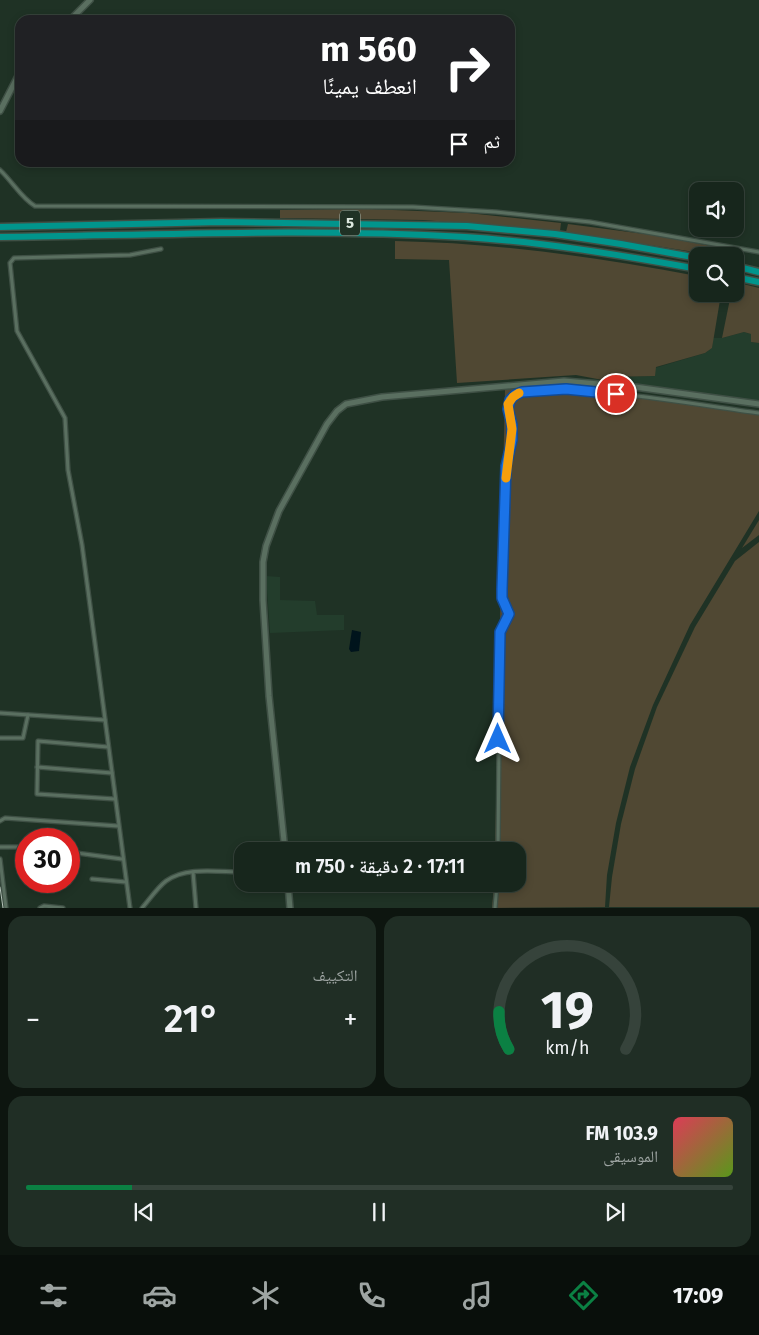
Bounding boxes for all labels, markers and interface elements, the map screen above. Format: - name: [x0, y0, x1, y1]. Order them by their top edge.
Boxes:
- text: 560 m: [320, 28, 417, 70]
- icon: right: [435, 35, 500, 100]
- text: انعطف يمينًا: [322, 73, 417, 100]
- icon: arrive: [445, 130, 473, 158]
- text: ثم: [483, 130, 500, 153]
- map controls: [689, 182, 744, 302]
- button: sound: [689, 182, 744, 237]
- road number: 5: [340, 210, 360, 236]
- button: search: [689, 247, 744, 302]
- pin: [595, 373, 637, 415]
- icon: arrive: [602, 380, 630, 408]
- position arrow: [471, 712, 523, 764]
- speed limit sign: 30: [15, 828, 80, 893]
- text: 17:11 · 2 دقيقة · 750 m: [295, 855, 465, 878]
- text: التكييف: [313, 966, 358, 985]
- text: 19: [541, 979, 594, 1042]
- text: 21°: [164, 996, 220, 1042]
- text: −: [26, 1003, 40, 1036]
- text: +: [344, 1003, 358, 1036]
- text: km/h: [545, 1037, 589, 1059]
- text: 103.9 FM: [585, 1122, 658, 1145]
- text: الموسيقى: [603, 1147, 658, 1166]
- icon: previous: [130, 1198, 158, 1226]
- icon: pause: [365, 1198, 393, 1226]
- icon: next: [601, 1198, 629, 1226]
- icon: filters: [36, 1278, 71, 1313]
- icon: car: [142, 1278, 177, 1313]
- icon: climate: [248, 1278, 283, 1313]
- icon: phone: [354, 1278, 389, 1313]
- icon: music: [460, 1278, 495, 1313]
- icon: directions: [566, 1278, 601, 1313]
- text: 17:09: [673, 1282, 723, 1309]

